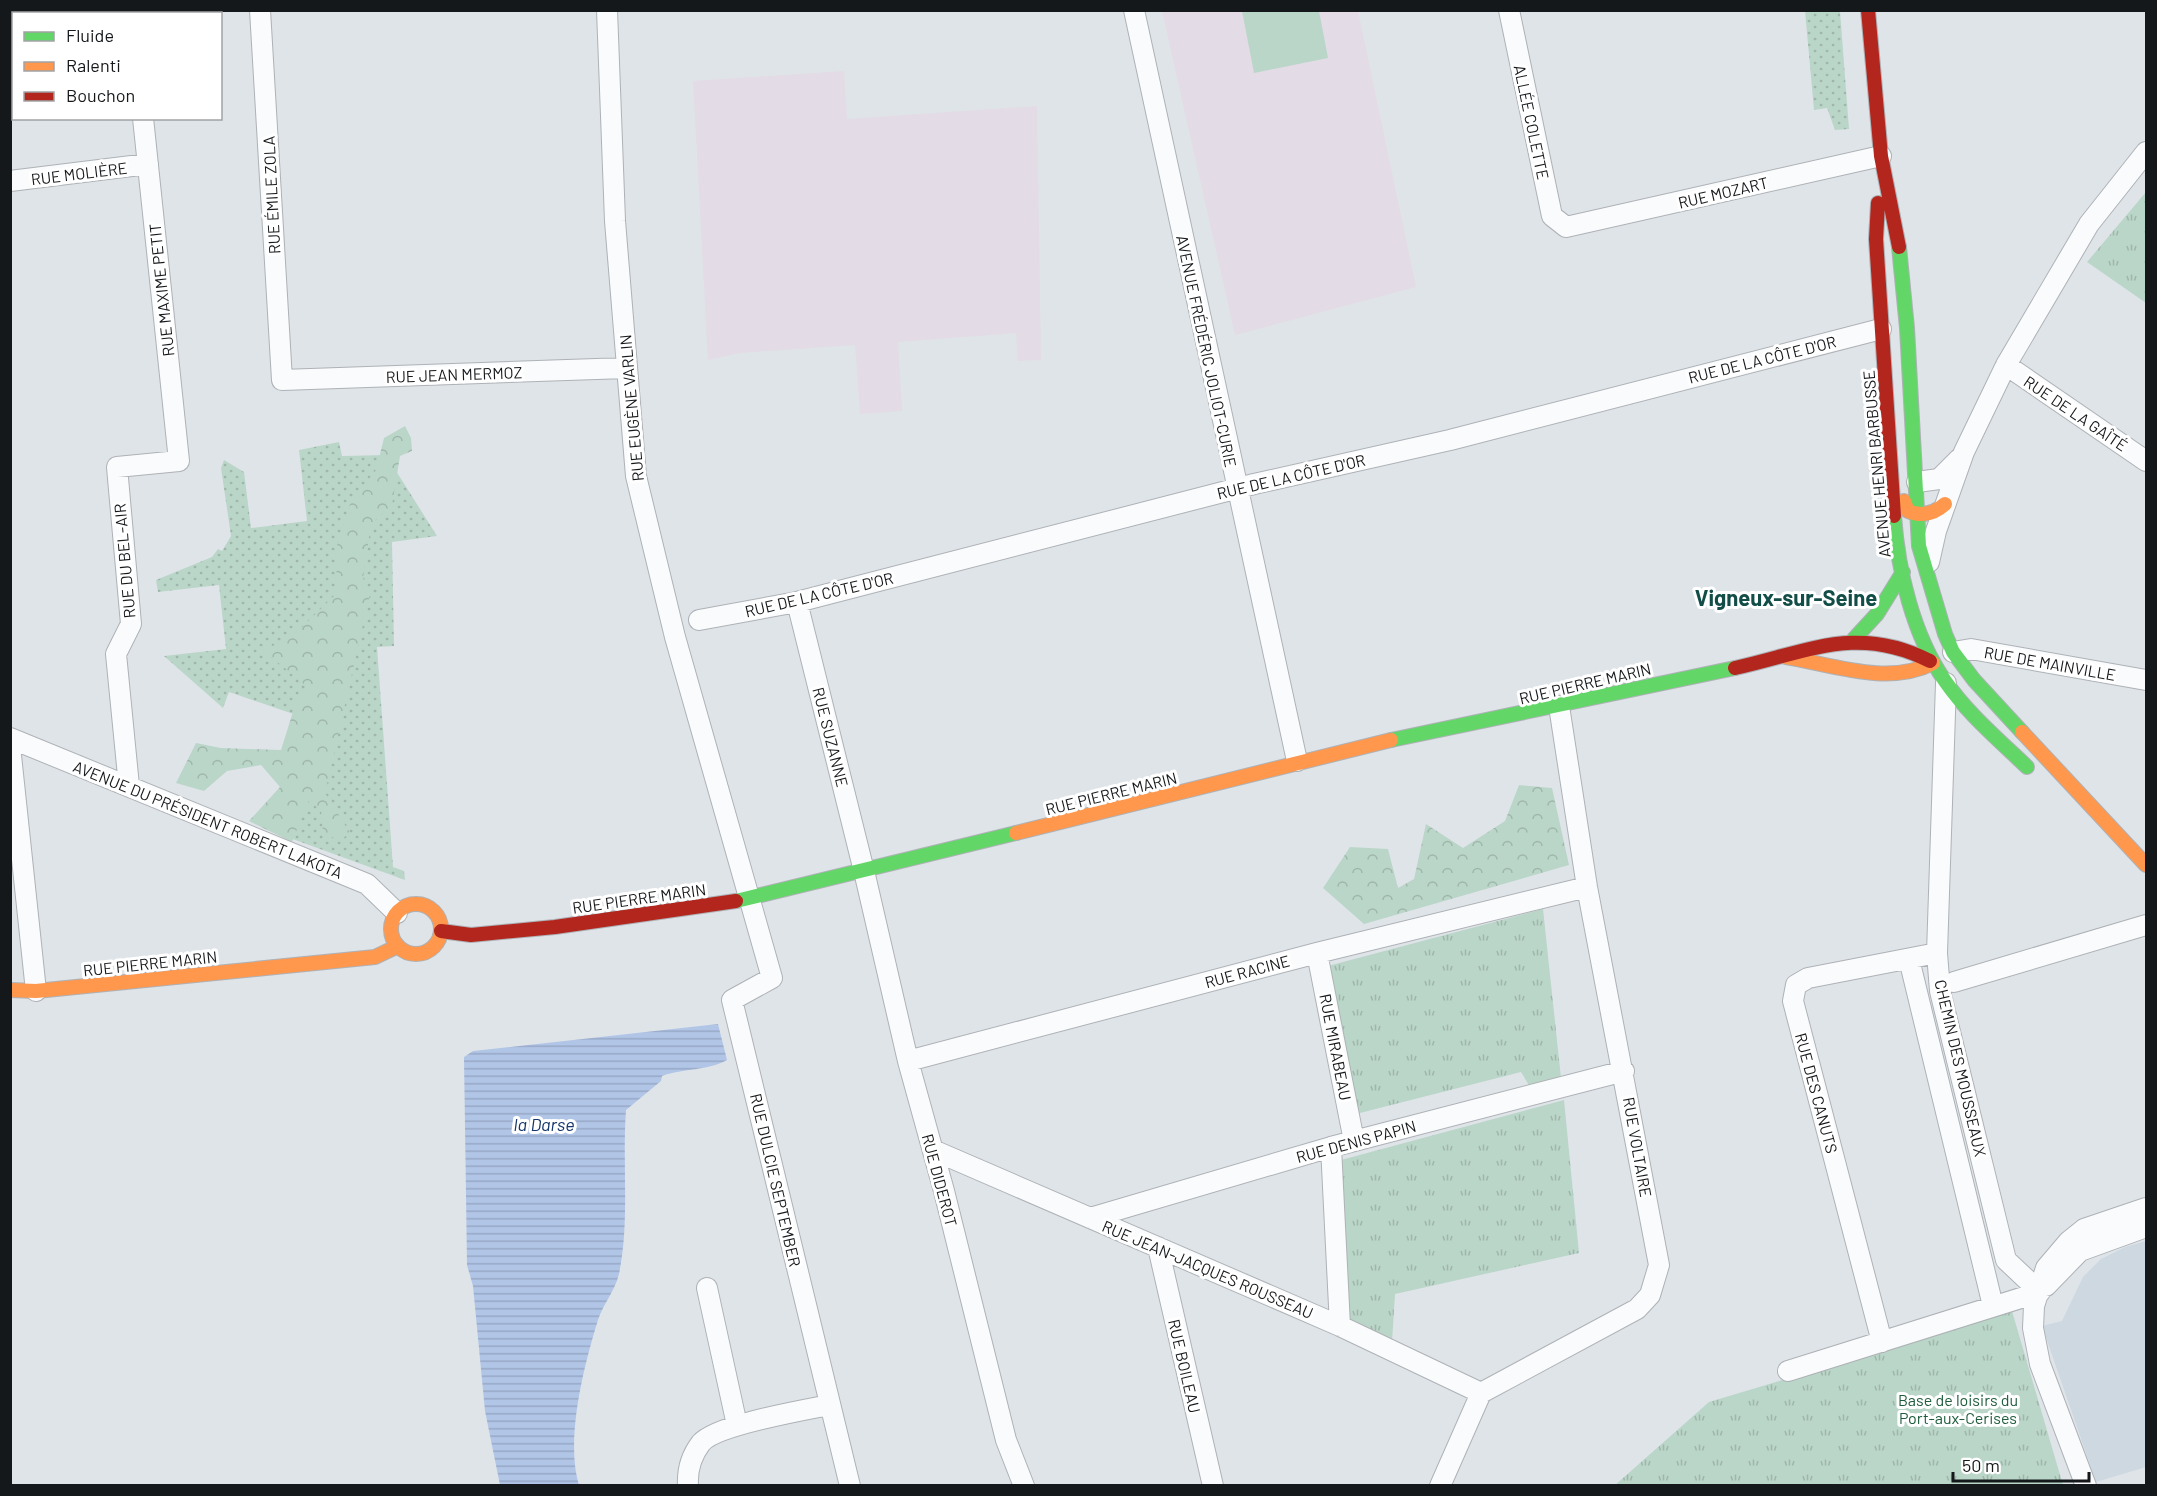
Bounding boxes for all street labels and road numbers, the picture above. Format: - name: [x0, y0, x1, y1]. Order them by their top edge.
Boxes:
- street label: ALLÉE COLETTE: [1511, 63, 1553, 181]
- street label: RUE ÉMILE ZOLA: [258, 135, 284, 255]
- street label: RUE MOLIÈRE: [30, 158, 128, 188]
- street label: RUE MOZART: [1676, 172, 1770, 212]
- street label: RUE MAXIME PETIT: [145, 223, 177, 357]
- street label: AVENUE FRÉDÉRIC JOLIOT-CURIE: [1173, 233, 1241, 469]
- street label: RUE DE LA CÔTE D'OR: [1686, 331, 1838, 387]
- street label: RUE EUGÈNE VARLIN: [615, 334, 647, 482]
- street label: RUE JEAN MERMOZ: [385, 362, 523, 386]
- street label: AVENUE HENRI BARBUSSE: [1858, 370, 1894, 558]
- street label: RUE DE LA GAÎTÉ: [2021, 371, 2131, 455]
- street label: RUE DE LA CÔTE D'OR: [1215, 450, 1367, 502]
- street label: RUE DU BEL-AIR: [109, 503, 138, 619]
- street label: RUE DE LA CÔTE D'OR: [743, 568, 895, 620]
- street label: RUE DE MAINVILLE: [1983, 642, 2117, 684]
- street label: RUE PIERRE MARIN: [1517, 659, 1653, 707]
- street label: RUE SUZANNE: [809, 685, 853, 789]
- street label: AVENUE DU PRÉSIDENT ROBERT LAKOTA: [71, 756, 346, 882]
- street label: RUE PIERRE MARIN: [1043, 767, 1179, 819]
- street label: RUE PIERRE MARIN: [571, 879, 707, 917]
- street label: RUE PIERRE MARIN: [82, 947, 218, 979]
- street label: RUE RACINE: [1202, 951, 1292, 991]
- street label: CHEMIN DES MOUSSEAUX: [1931, 978, 1991, 1158]
- street label: RUE MIRABEAU: [1316, 992, 1356, 1102]
- street label: RUE DES CANUTS: [1792, 1031, 1842, 1155]
- street label: RUE DULCIE SEPTEMBER: [747, 1091, 805, 1269]
- street label: RUE VOLTAIRE: [1620, 1096, 1656, 1198]
- street label: RUE DENIS PAPIN: [1294, 1116, 1418, 1166]
- street label: RUE DIDEROT: [918, 1131, 962, 1229]
- street label: RUE JEAN-JACQUES ROUSSEAU: [1100, 1216, 1316, 1322]
- street label: RUE BOILEAU: [1165, 1317, 1205, 1415]

